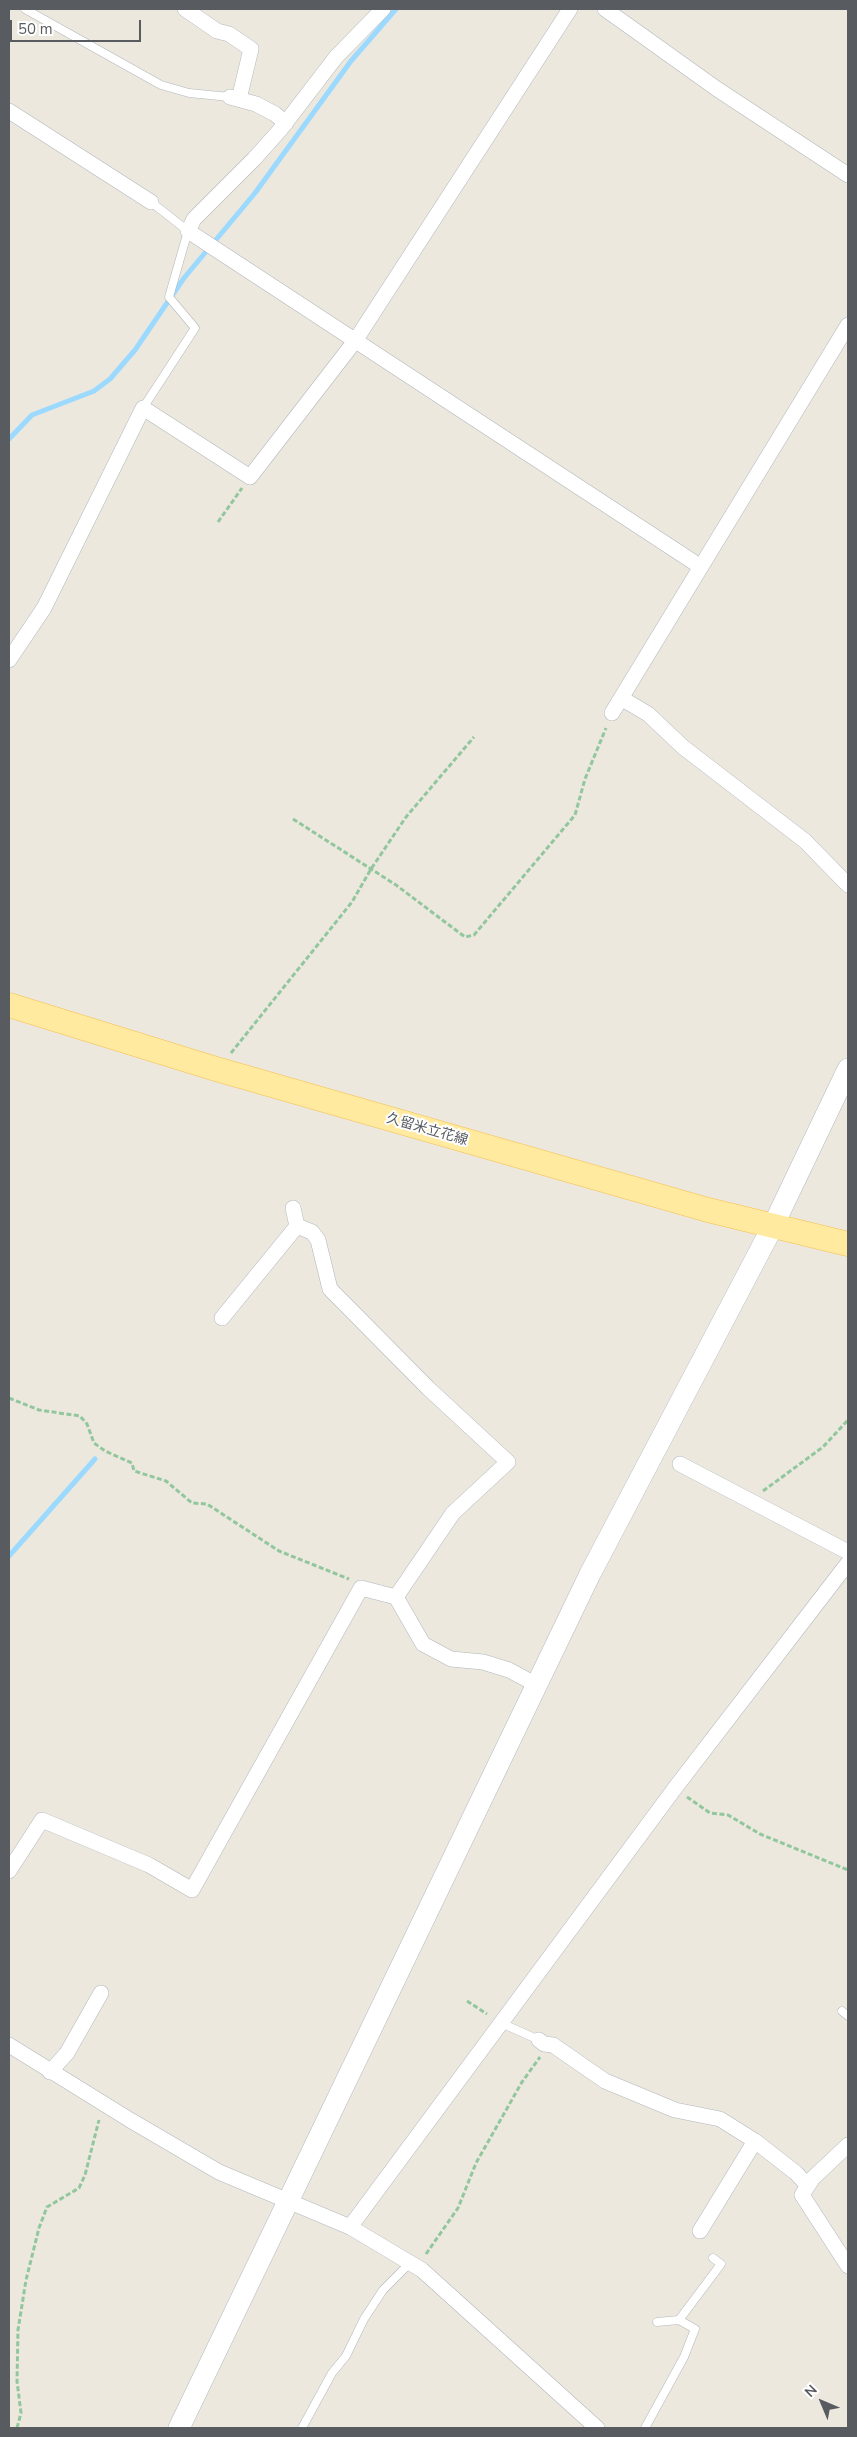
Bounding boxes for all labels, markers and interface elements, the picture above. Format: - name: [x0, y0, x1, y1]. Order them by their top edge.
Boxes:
- scale bar: [12, 10, 144, 42]
- text: 50 m: [18, 19, 53, 39]
- street label: 久留米立花線: [384, 1110, 470, 1150]
- north arrow: [797, 2377, 847, 2427]
- text: N: [801, 2381, 821, 2401]

